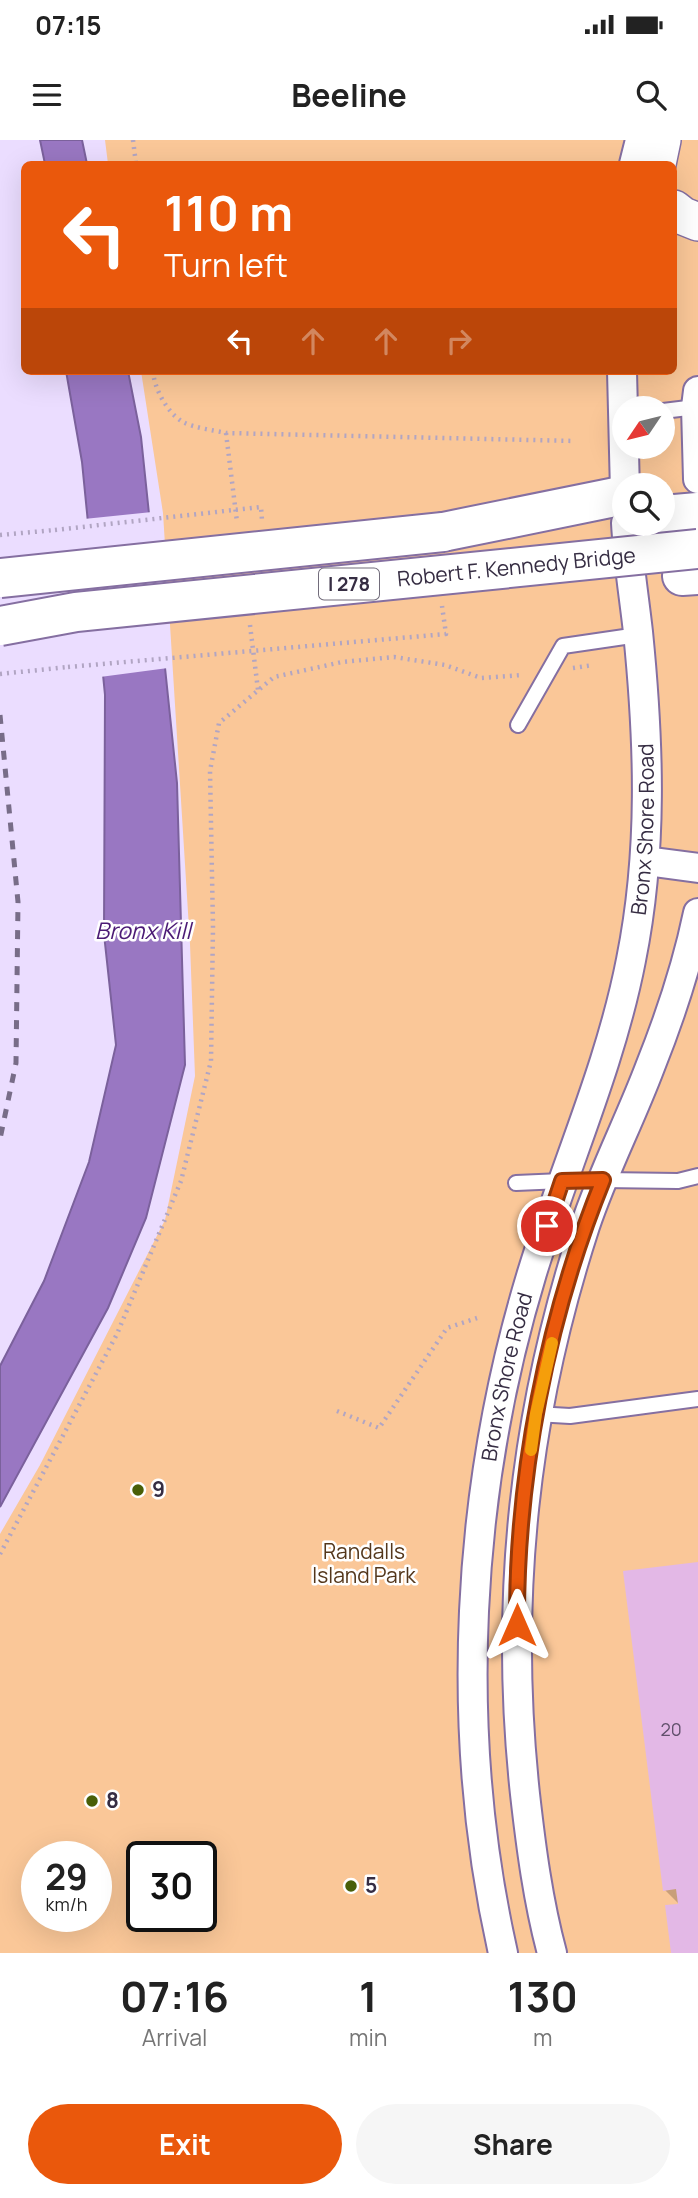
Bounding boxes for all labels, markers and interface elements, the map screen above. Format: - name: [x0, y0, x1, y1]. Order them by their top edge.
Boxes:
- text: 07:15: [35, 7, 102, 43]
- text: Beeline: [291, 73, 407, 117]
- icon: menu: [28, 76, 66, 114]
- icon: search: [632, 76, 670, 114]
- text: 110 m: [164, 179, 293, 246]
- icon: left: [49, 189, 140, 280]
- text: Turn left: [164, 243, 288, 287]
- icon: left: [221, 322, 259, 360]
- icon: ahead: [294, 322, 332, 360]
- icon: ahead: [367, 322, 405, 360]
- icon: right: [440, 322, 478, 360]
- north arrow: [612, 396, 676, 458]
- map controls: [612, 396, 675, 536]
- button: search: [612, 473, 675, 536]
- street label: Robert F. Kennedy Bridge: [396, 540, 637, 592]
- road number: I 278: [319, 568, 379, 600]
- street label: Bronx Shore Road: [624, 743, 660, 917]
- water label: Bronx Kill: [95, 914, 194, 946]
- pin: [517, 1196, 577, 1256]
- icon: arrive: [528, 1207, 566, 1245]
- street label: Bronx Shore Road: [474, 1289, 539, 1463]
- place label: 9: [152, 1475, 165, 1503]
- marker: 9: [130, 1482, 146, 1498]
- park label: Randalls Island Park: [312, 1537, 416, 1589]
- position arrow: [480, 1588, 554, 1662]
- house number: 20: [660, 1717, 682, 1741]
- place label: 8: [106, 1786, 119, 1814]
- marker: 8: [84, 1793, 100, 1809]
- speed limit sign: 30: [126, 1841, 217, 1932]
- text: 29: [45, 1853, 88, 1901]
- place label: 5: [365, 1871, 377, 1899]
- marker: 5: [343, 1878, 359, 1894]
- text: km/h: [46, 1892, 87, 1916]
- text: 07:16: [120, 1967, 229, 2025]
- text: 1: [359, 1967, 377, 2025]
- text: 130: [507, 1967, 578, 2025]
- text: Arrival: [142, 2021, 207, 2053]
- text: min: [349, 2021, 387, 2053]
- text: m: [533, 2021, 552, 2053]
- button: Exit: [28, 2104, 342, 2184]
- button: Share: [356, 2104, 670, 2184]

